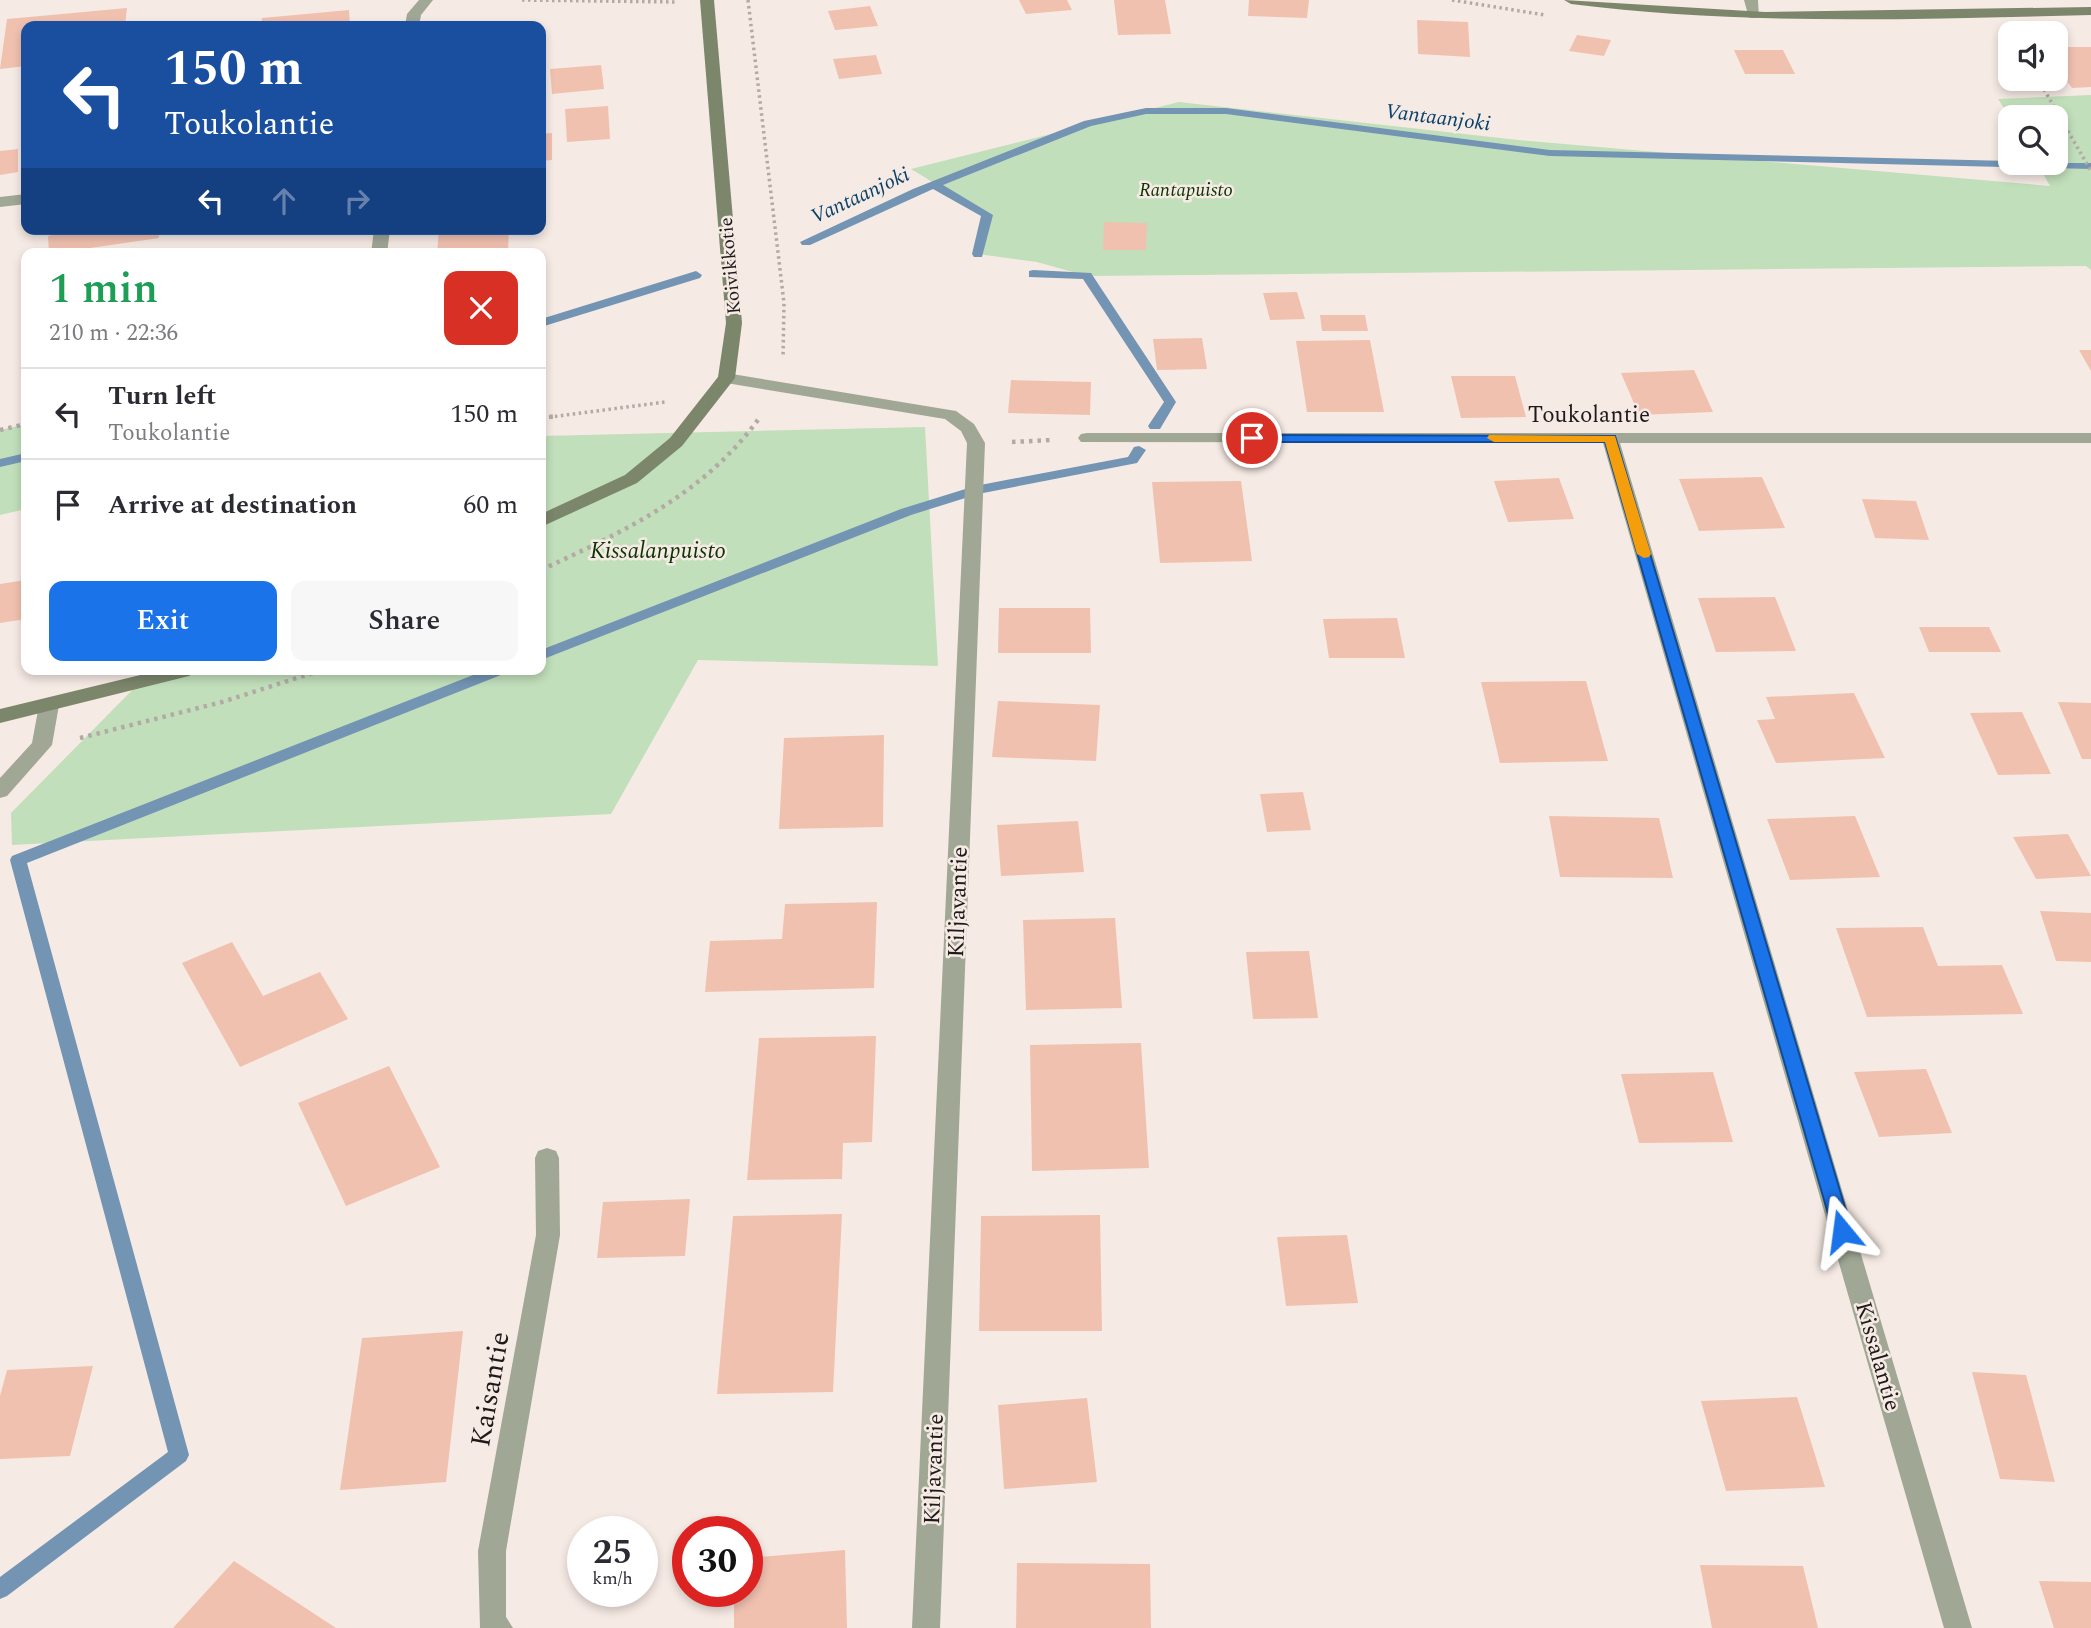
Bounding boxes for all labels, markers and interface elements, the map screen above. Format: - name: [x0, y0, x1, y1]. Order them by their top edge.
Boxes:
- map controls: [1998, 21, 2068, 175]
- button: sound: [1998, 21, 2068, 91]
- text: 150 m: [164, 32, 303, 107]
- icon: left: [49, 49, 140, 140]
- water label: Vantaanjoki: [1383, 96, 1493, 140]
- text: Toukolantie: [164, 100, 334, 149]
- button: search: [1998, 105, 2068, 175]
- water label: Vantaanjoki: [806, 159, 915, 233]
- park label: Rantapuisto: [1139, 176, 1233, 205]
- icon: left: [192, 182, 230, 220]
- icon: ahead: [265, 182, 303, 220]
- icon: right: [338, 182, 376, 220]
- street label: Koivikkotie: [712, 216, 749, 316]
- text: 1 min: [49, 258, 158, 321]
- button: close: [444, 271, 518, 345]
- text: 210 m · 22:36: [49, 316, 178, 351]
- text: Turn left: [108, 376, 216, 416]
- text: 150 m: [450, 394, 518, 434]
- icon: left: [49, 395, 87, 433]
- street label: Toukolantie: [1528, 398, 1650, 433]
- pin: [1222, 408, 1282, 468]
- text: Toukolantie: [108, 416, 230, 451]
- icon: arrive: [1233, 419, 1271, 457]
- text: Arrive at destination: [108, 485, 357, 525]
- text: 60 m: [463, 485, 518, 525]
- icon: arrive: [49, 486, 87, 524]
- park label: Kissalanpuisto: [590, 534, 726, 569]
- button: Exit: [49, 581, 277, 661]
- button: Share: [291, 581, 518, 661]
- street label: Kiljavantie: [939, 846, 978, 958]
- position arrow: [1805, 1194, 1879, 1268]
- street label: Kissalantie: [1845, 1298, 1910, 1415]
- street label: Kaisantie: [459, 1328, 522, 1450]
- street label: Kiljavantie: [915, 1413, 954, 1525]
- speed limit sign: 30: [672, 1516, 763, 1607]
- text: 25: [593, 1526, 632, 1579]
- text: km/h: [592, 1565, 633, 1592]

